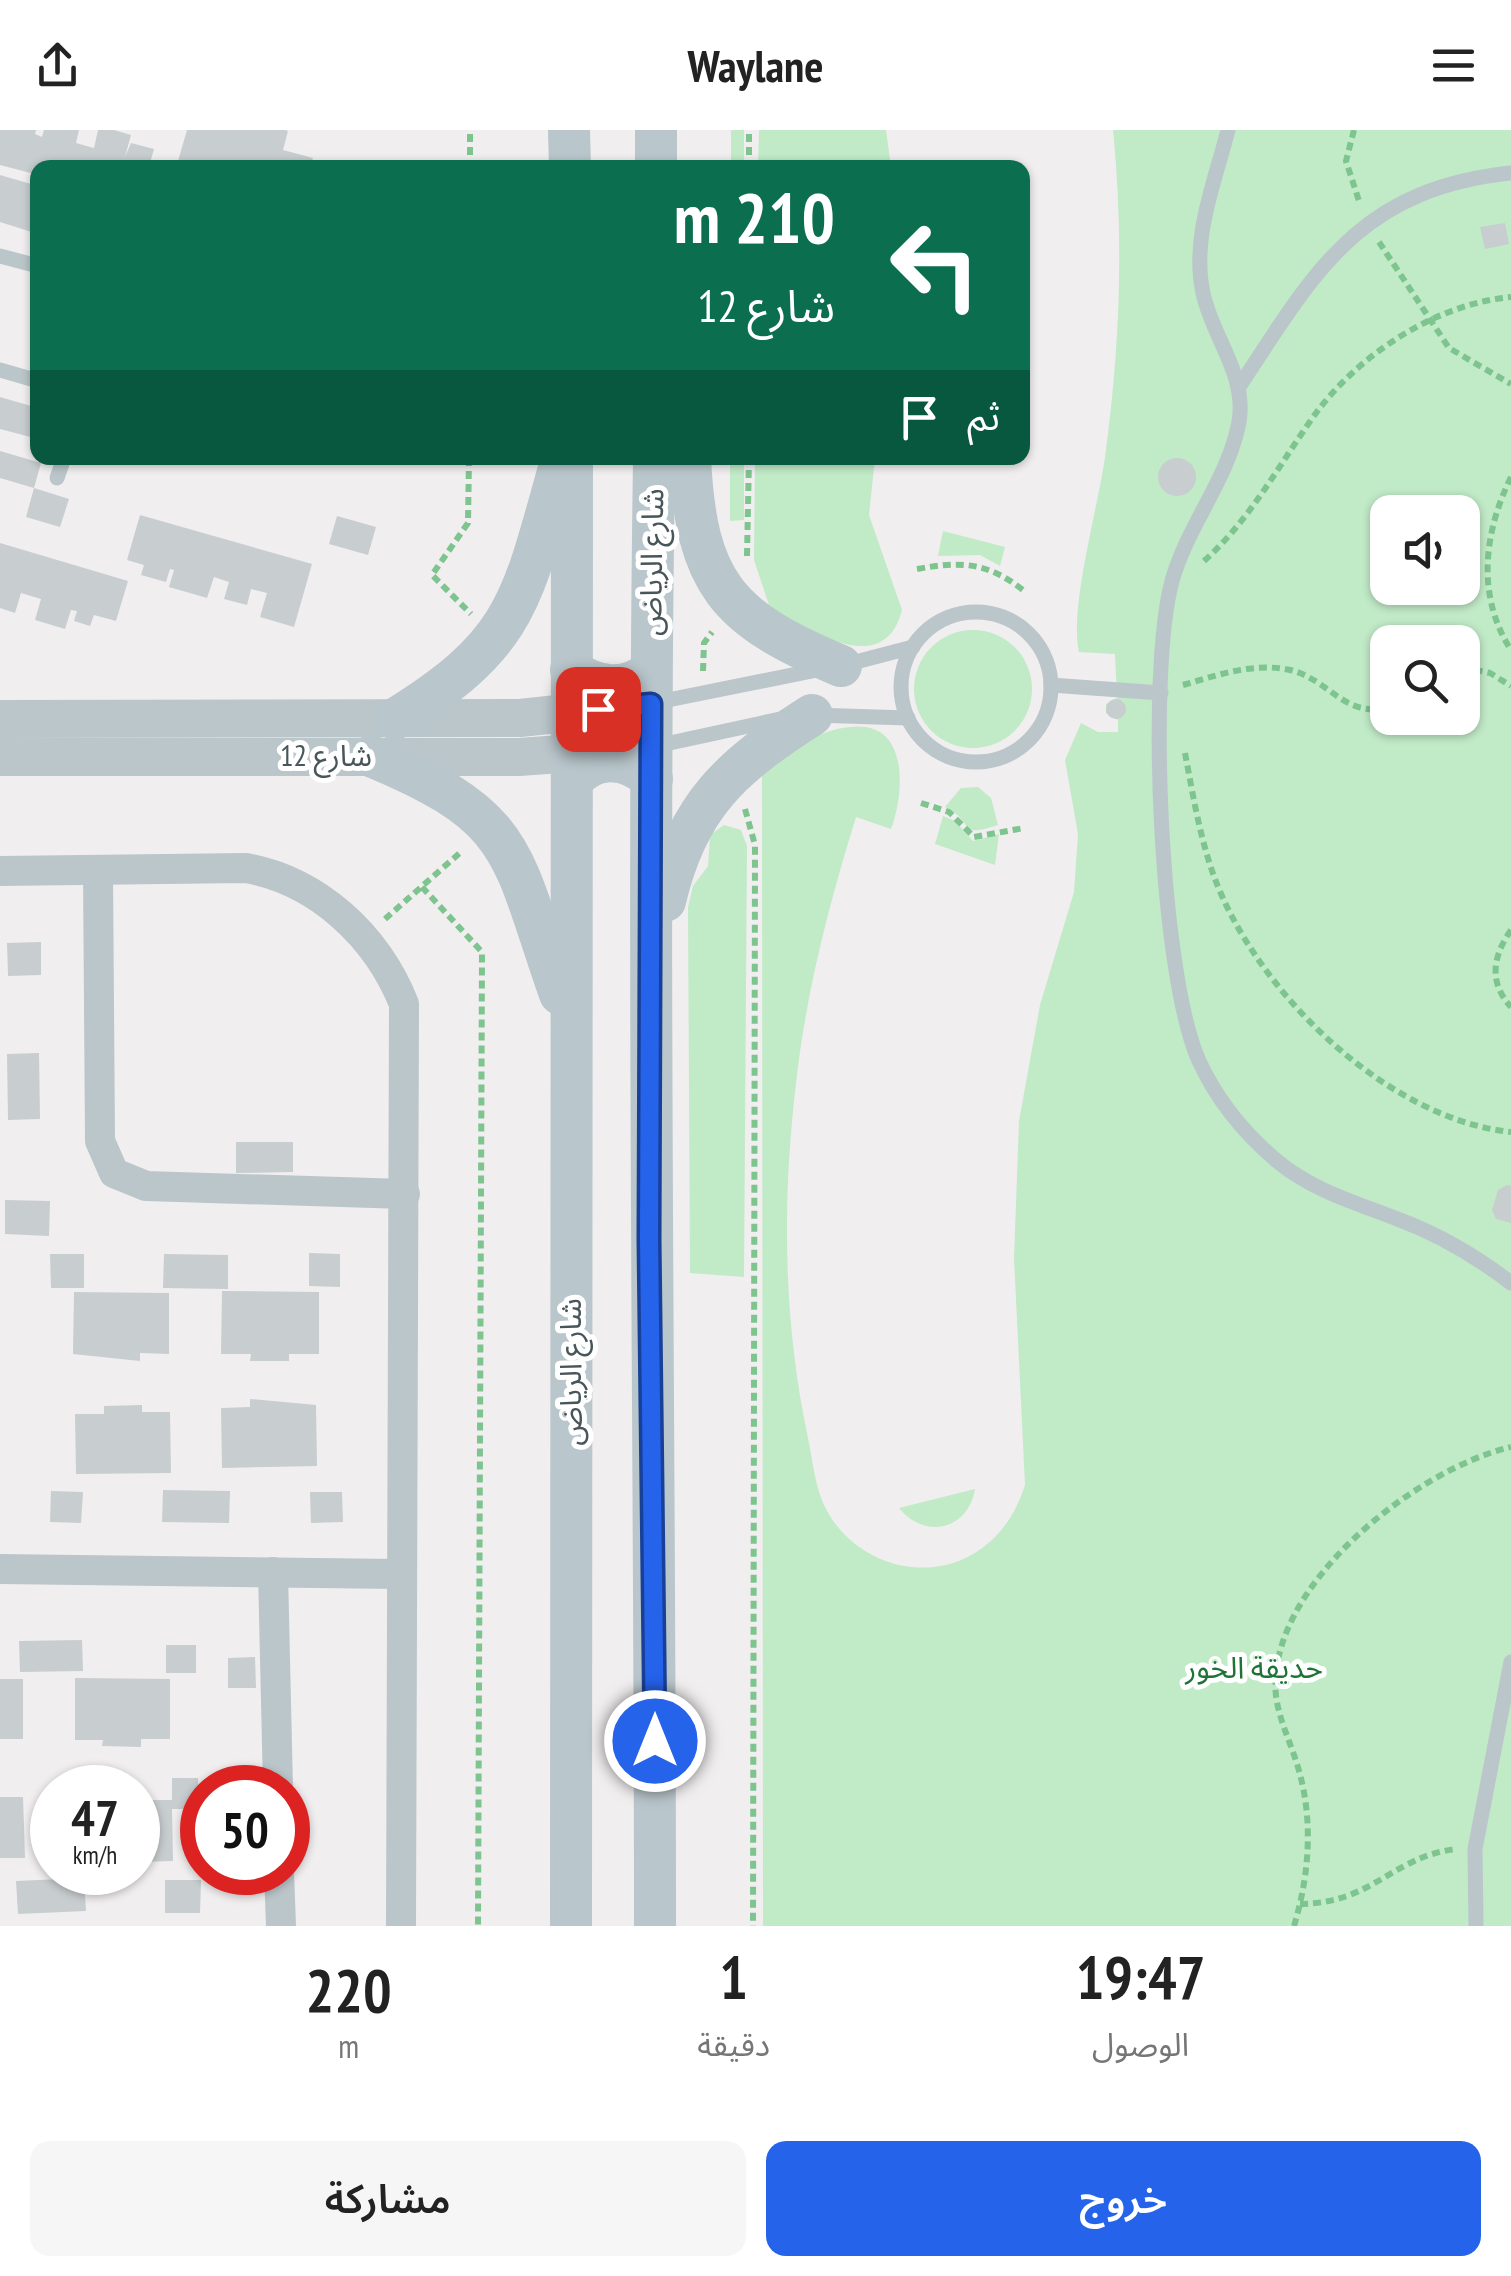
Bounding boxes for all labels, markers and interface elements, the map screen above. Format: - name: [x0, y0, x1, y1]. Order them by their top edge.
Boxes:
- text: Waylane: [688, 36, 824, 94]
- icon: share: [30, 38, 85, 93]
- icon: menu: [1426, 38, 1481, 93]
- text: 210 m: [674, 172, 835, 262]
- icon: left: [870, 200, 1000, 330]
- text: شارع 12: [697, 276, 835, 334]
- icon: arrive: [892, 390, 947, 445]
- text: ثم: [967, 391, 1000, 440]
- street label: شارع الرياض: [630, 488, 675, 636]
- map controls: [1370, 495, 1480, 735]
- button: sound: [1370, 495, 1480, 605]
- button: search: [1370, 625, 1480, 735]
- pin: [556, 667, 641, 752]
- icon: arrive: [571, 682, 626, 737]
- street label: شارع 12: [280, 735, 372, 778]
- street label: شارع الرياض: [550, 1298, 593, 1446]
- park label: حديقة الخور: [1184, 1647, 1323, 1686]
- position arrow: [603, 1689, 707, 1793]
- speed limit sign: 50: [180, 1765, 310, 1895]
- text: 47: [71, 1785, 119, 1850]
- text: km/h: [73, 1839, 117, 1871]
- text: 1: [719, 1938, 748, 2016]
- text: 19:47: [1076, 1938, 1205, 2016]
- text: 220: [306, 1951, 392, 2029]
- text: دقيقة: [697, 2023, 770, 2065]
- text: الوصول: [1092, 2023, 1189, 2065]
- text: m: [338, 2025, 359, 2067]
- button: مشاركة: [30, 2141, 746, 2256]
- button: خروج: [766, 2141, 1481, 2256]

